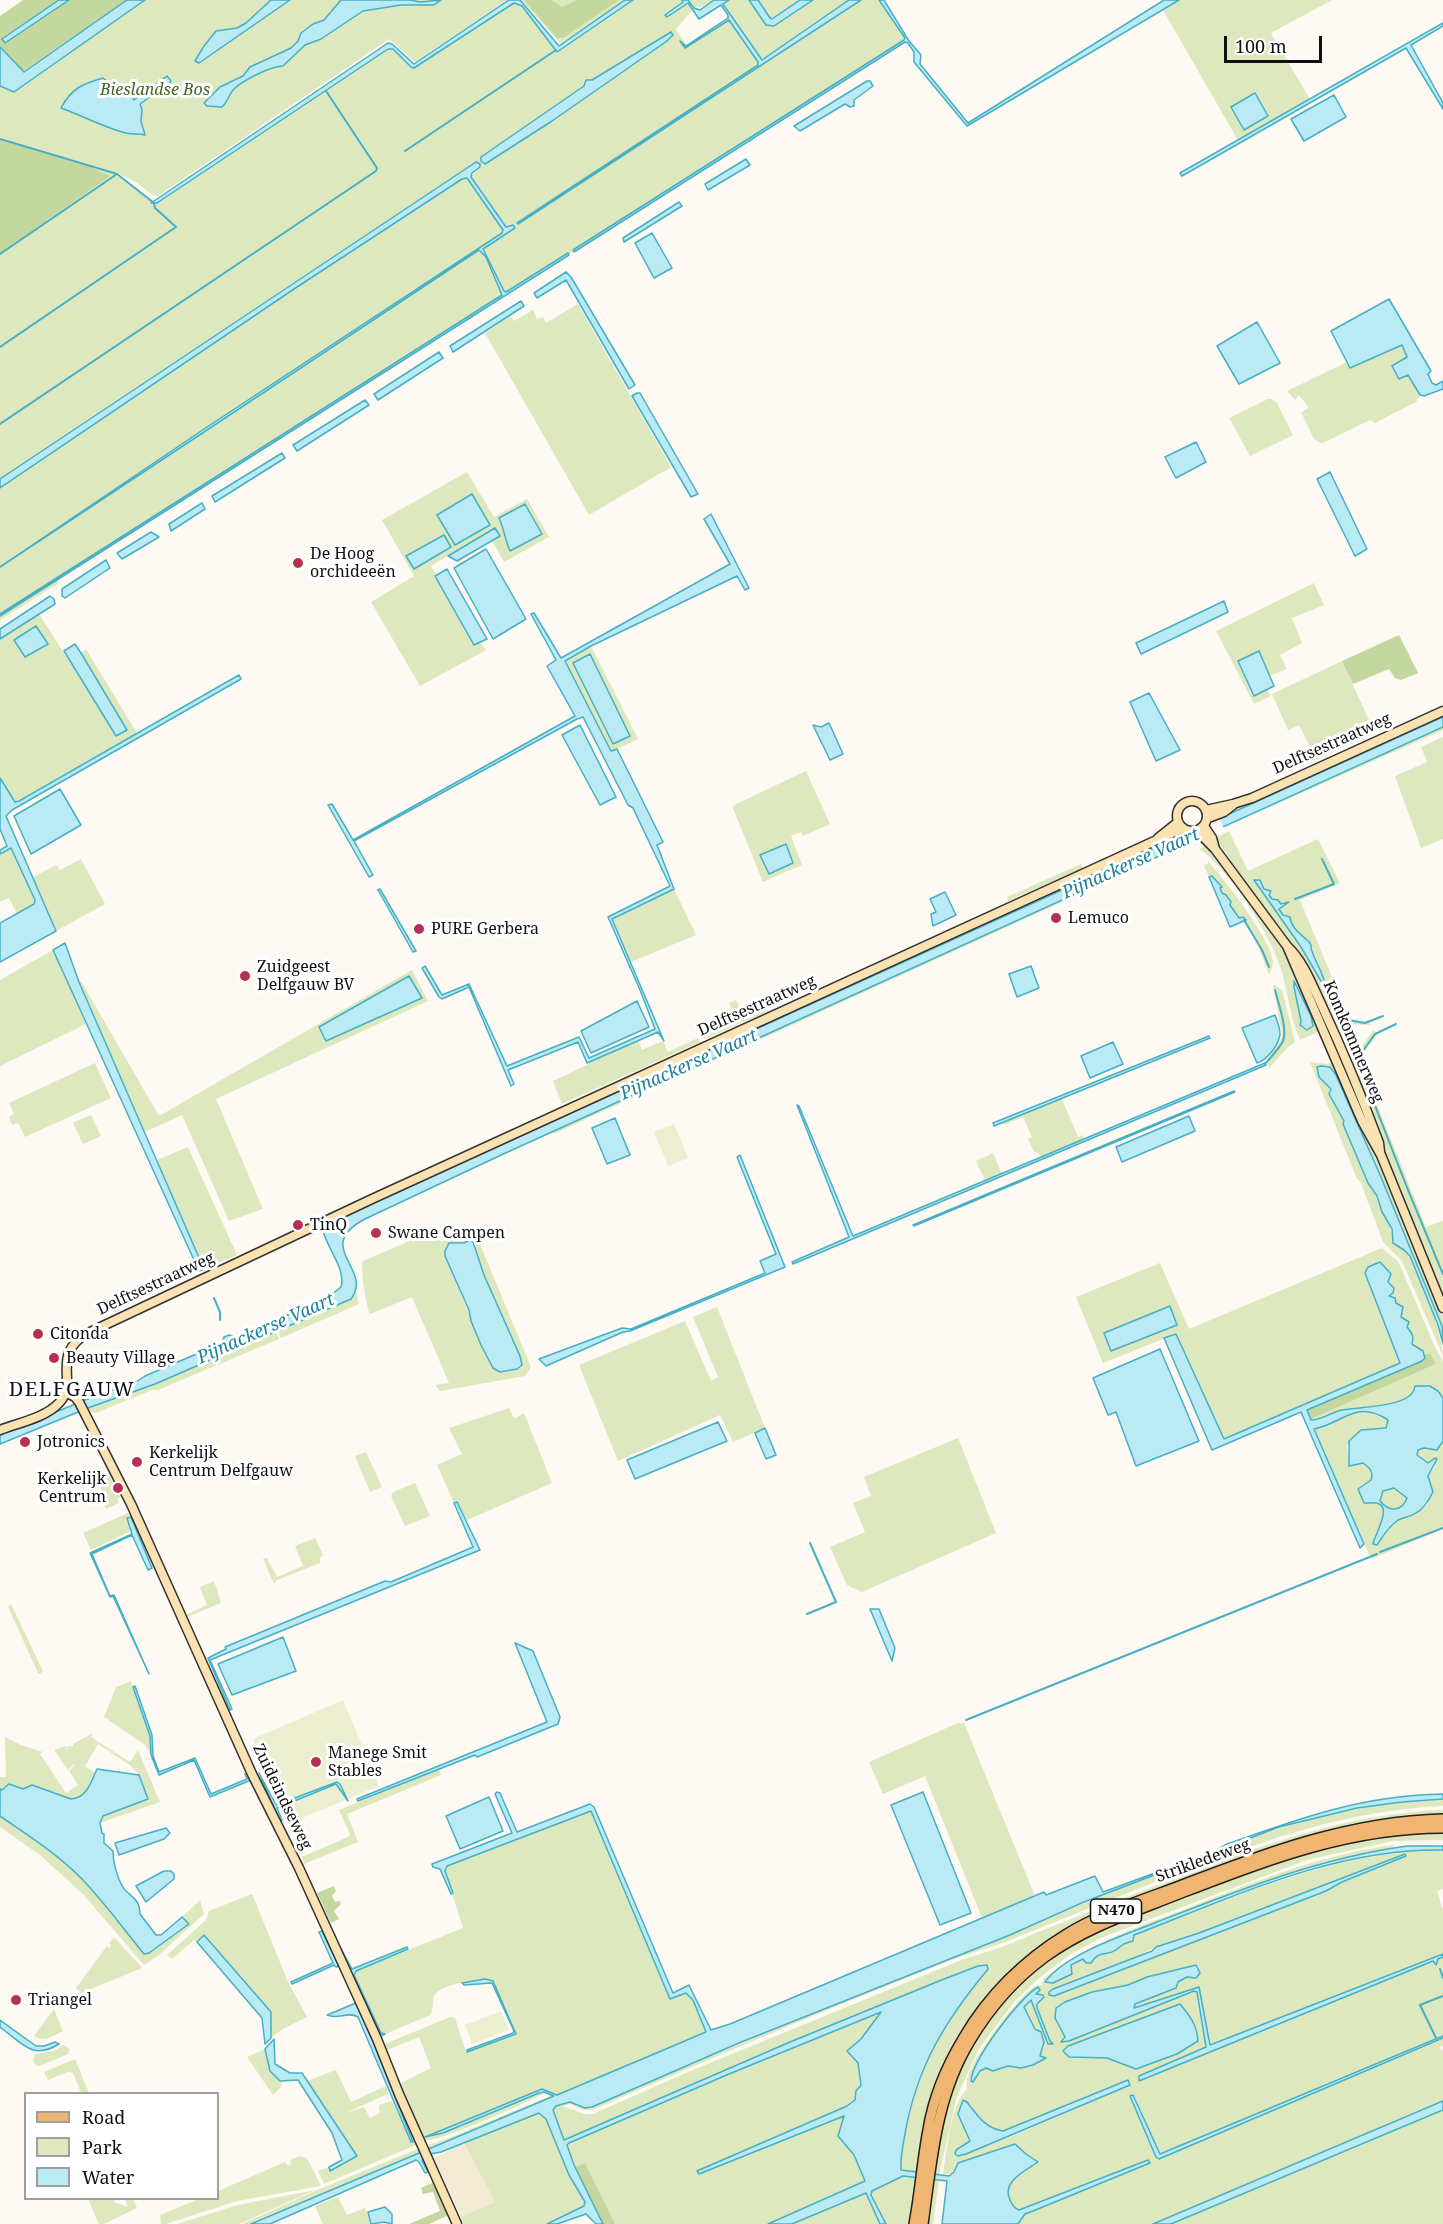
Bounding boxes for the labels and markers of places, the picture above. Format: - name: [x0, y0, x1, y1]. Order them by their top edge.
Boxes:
- place label: De Hoog orchideeën: [310, 544, 396, 582]
- marker: De Hoog orchideeën: [291, 556, 305, 570]
- place label: Lemuco: [1068, 908, 1129, 928]
- marker: Lemuco: [1049, 911, 1063, 925]
- place label: PURE Gerbera: [431, 919, 539, 939]
- marker: PURE Gerbera: [412, 922, 426, 936]
- place label: Zuidgeest Delfgauw BV: [257, 957, 354, 995]
- marker: Zuidgeest Delfgauw BV: [238, 969, 252, 983]
- place label: TinQ: [310, 1215, 347, 1235]
- marker: TinQ: [291, 1218, 305, 1232]
- place label: Swane Campen: [388, 1223, 505, 1243]
- marker: Swane Campen: [369, 1226, 383, 1240]
- place label: Citonda: [50, 1324, 109, 1344]
- marker: Citonda: [31, 1327, 45, 1341]
- place label: Beauty Village: [66, 1348, 175, 1368]
- marker: Beauty Village: [47, 1351, 61, 1365]
- place label: Jotronics: [37, 1432, 105, 1452]
- marker: Jotronics: [18, 1435, 32, 1449]
- place label: Kerkelijk Centrum Delfgauw: [149, 1443, 293, 1481]
- marker: Kerkelijk Centrum Delfgauw: [130, 1455, 144, 1469]
- place label: Kerkelijk Centrum: [37, 1469, 106, 1507]
- marker: Kerkelijk Centrum: [111, 1481, 125, 1495]
- place label: Manege Smit Stables: [328, 1743, 427, 1781]
- marker: Manege Smit Stables: [309, 1755, 323, 1769]
- place label: Triangel: [28, 1990, 92, 2010]
- marker: Triangel: [9, 1993, 23, 2007]

